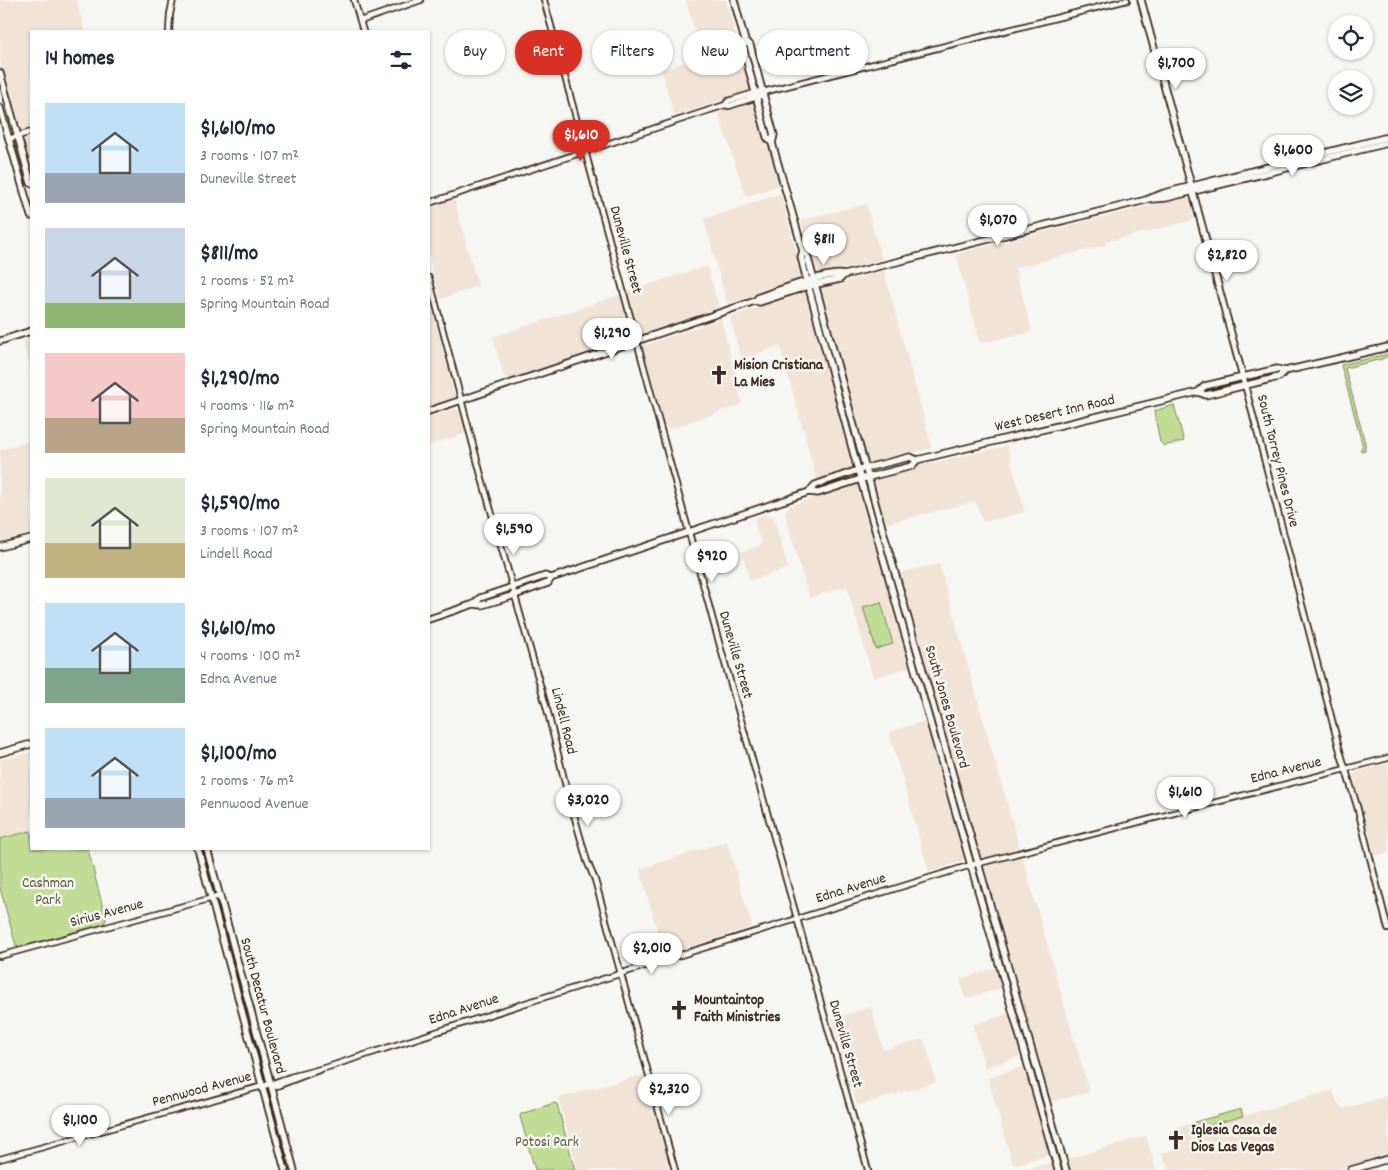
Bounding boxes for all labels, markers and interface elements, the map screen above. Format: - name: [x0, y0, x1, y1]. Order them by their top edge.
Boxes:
- map controls: [1328, 15, 1373, 115]
- button: locate: [1328, 15, 1373, 60]
- chip: Buy: [445, 30, 505, 75]
- chip: Rent: [515, 30, 582, 75]
- chip: Filters: [592, 30, 673, 75]
- chip: New: [683, 30, 747, 75]
- chip: Apartment: [757, 30, 868, 75]
- text: 14 homes: [45, 45, 115, 75]
- icon: filters: [387, 46, 415, 74]
- pin: $1,700: [1135, 48, 1217, 90]
- text: $1,700: [1157, 52, 1195, 75]
- button: layers: [1328, 70, 1373, 115]
- text: $1,610/mo: [200, 115, 275, 145]
- pin: $1,610: [540, 120, 622, 162]
- icon: home: [85, 123, 145, 183]
- text: $1,610: [564, 124, 598, 147]
- pin: $1,600: [1252, 134, 1334, 177]
- text: $1,600: [1273, 139, 1313, 162]
- text: 3 rooms · 107 m²: [200, 145, 299, 168]
- text: Duneville Street: [200, 168, 296, 191]
- street label: Duneville Street: [603, 204, 647, 297]
- pin: $1,070: [957, 204, 1039, 247]
- text: $1,070: [979, 209, 1017, 232]
- pin: $811: [794, 224, 854, 266]
- text: $811: [813, 228, 835, 251]
- text: $811/mo: [200, 240, 258, 270]
- pin: $2,820: [1186, 240, 1268, 282]
- text: $2,820: [1207, 244, 1247, 267]
- icon: home: [85, 248, 145, 308]
- text: 2 rooms · 52 m²: [200, 270, 294, 293]
- text: Spring Mountain Road: [200, 293, 329, 316]
- pin: $1,290: [571, 318, 653, 360]
- text: $1,290: [593, 322, 631, 345]
- place label: Mision Cristiana La Mies: [734, 355, 824, 394]
- church icon: Mision Cristiana La Mies: [708, 364, 730, 386]
- text: $1,290/mo: [200, 365, 279, 395]
- icon: home: [85, 373, 145, 433]
- street label: West Desert Inn Road: [993, 390, 1117, 438]
- street label: South Torrey Pines Drive: [1250, 392, 1304, 530]
- text: 4 rooms · 116 m²: [200, 395, 295, 418]
- text: Spring Mountain Road: [200, 418, 329, 441]
- text: $1,590/mo: [200, 490, 280, 520]
- icon: home: [85, 498, 145, 558]
- pin: $1,590: [473, 514, 555, 556]
- text: $1,590: [495, 518, 533, 541]
- text: 3 rooms · 107 m²: [200, 520, 299, 543]
- pin: $920: [682, 540, 742, 583]
- text: Lindell Road: [200, 543, 273, 566]
- text: $920: [696, 545, 728, 568]
- street label: Duneville Street: [712, 609, 758, 702]
- text: $1,610/mo: [200, 615, 275, 645]
- icon: home: [85, 623, 145, 683]
- street label: South Jones Boulevard: [918, 643, 974, 771]
- text: 4 rooms · 100 m²: [200, 645, 301, 668]
- text: Edna Avenue: [200, 668, 277, 691]
- street label: Lindell Road: [544, 685, 582, 757]
- text: $1,100/mo: [200, 740, 276, 770]
- icon: home: [85, 748, 145, 808]
- street label: Edna Avenue: [1248, 751, 1324, 790]
- text: 2 rooms · 76 m²: [200, 770, 294, 793]
- pin: $1,610: [1144, 776, 1226, 819]
- text: $1,610: [1168, 781, 1202, 804]
- pin: $3,020: [547, 784, 629, 827]
- text: $3,020: [567, 789, 609, 812]
- text: Pennwood Avenue: [200, 793, 309, 816]
- street label: Edna Avenue: [813, 868, 889, 910]
- park label: Cashman Park: [22, 873, 74, 912]
- street label: Sirius Avenue: [68, 894, 146, 934]
- pin: $2,010: [611, 932, 693, 975]
- street label: South Decatur Boulevard: [233, 935, 291, 1077]
- text: $2,010: [632, 937, 672, 960]
- street label: Edna Avenue: [426, 988, 502, 1032]
- place label: Mountaintop Faith Ministries: [694, 990, 781, 1029]
- street label: Duneville Street: [822, 998, 868, 1091]
- church icon: Mountaintop Faith Ministries: [668, 999, 690, 1021]
- street label: Pennwood Avenue: [150, 1066, 254, 1114]
- pin: $2,320: [628, 1074, 710, 1116]
- text: $2,320: [649, 1078, 689, 1101]
- pin: $1,100: [39, 1104, 121, 1147]
- text: $1,100: [62, 1109, 98, 1132]
- place label: Iglesia Casa de Dios Las Vegas: [1191, 1120, 1277, 1159]
- church icon: Iglesia Casa de Dios Las Vegas: [1165, 1129, 1187, 1151]
- park label: Potosi Park: [515, 1132, 579, 1154]

